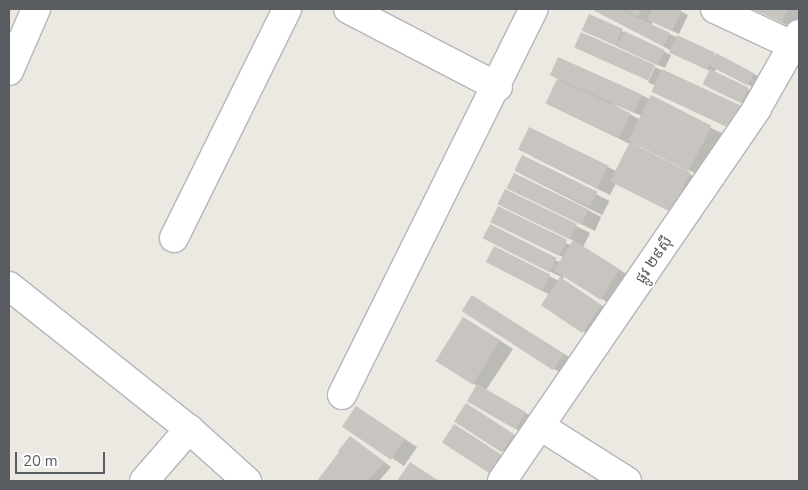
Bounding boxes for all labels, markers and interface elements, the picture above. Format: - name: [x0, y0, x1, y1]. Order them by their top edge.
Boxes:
- street label: ផ្លូវ ២៩ស៊ី: [632, 233, 676, 287]
- scale bar: [18, 442, 108, 474]
- text: 20 m: [23, 451, 58, 471]

